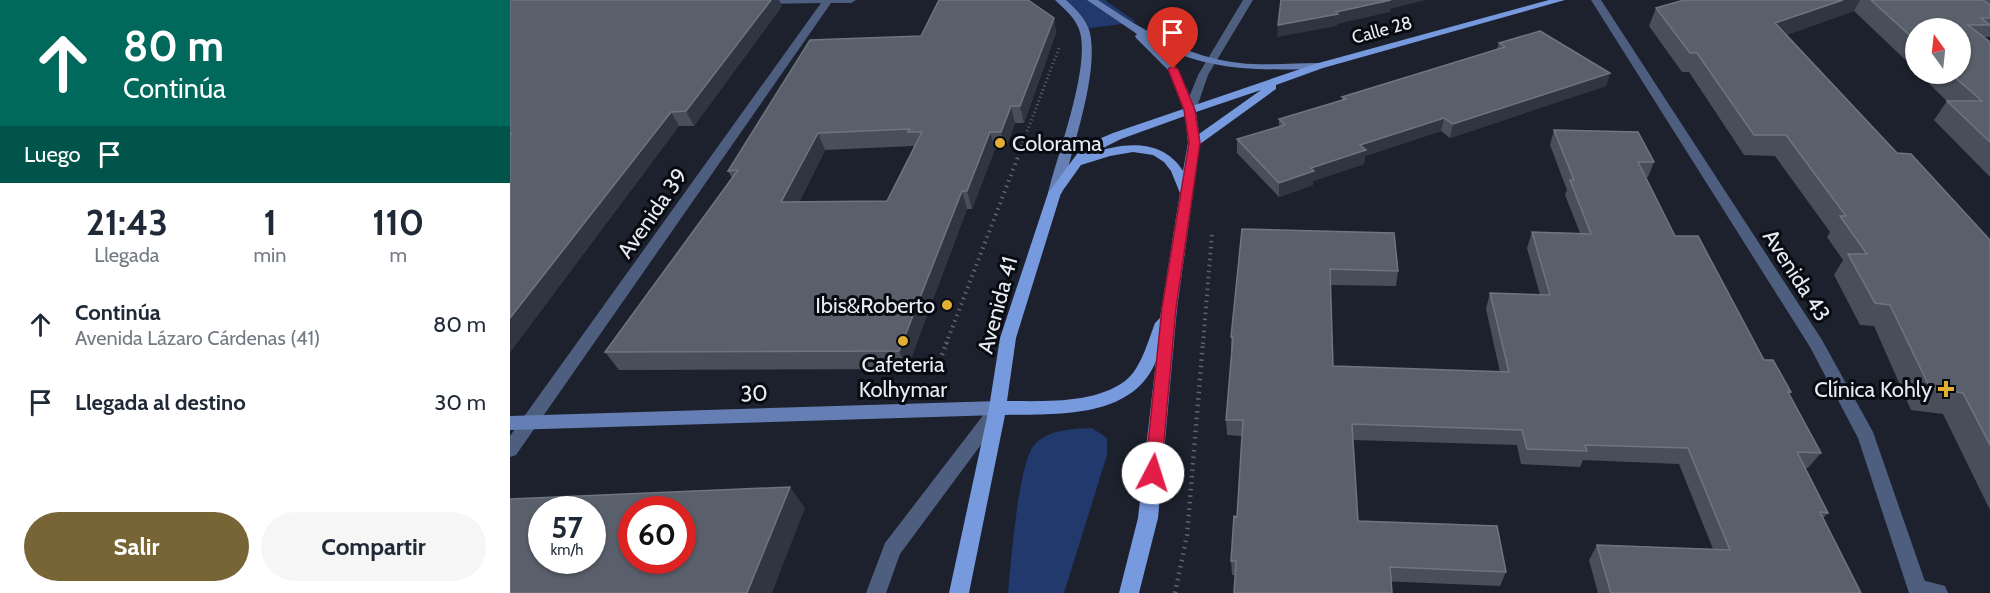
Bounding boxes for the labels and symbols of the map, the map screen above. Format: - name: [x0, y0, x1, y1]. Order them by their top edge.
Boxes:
- pin: [1147, 7, 1198, 69]
- street label: Calle 28: [1349, 11, 1415, 49]
- north arrow: [1905, 18, 1971, 84]
- place label: Colorama: [1012, 130, 1102, 157]
- marker: Colorama: [993, 136, 1007, 150]
- street label: Avenida 39: [612, 163, 693, 264]
- street label: Avenida 43: [1757, 224, 1836, 326]
- street label: Avenida 41: [972, 254, 1023, 357]
- place label: Ibis&Roberto: [815, 292, 935, 319]
- marker: Ibis&Roberto: [940, 298, 954, 312]
- marker: Cafeteria Kolhymar: [896, 334, 910, 348]
- place label: Cafeteria Kolhymar: [859, 351, 947, 403]
- place label: Clínica Kohly: [1814, 376, 1932, 403]
- street label: 30: [740, 380, 768, 407]
- marker: Clínica Kohly: [1937, 380, 1955, 398]
- position arrow: [1121, 441, 1185, 505]
- speed limit sign: 60: [618, 496, 696, 574]

